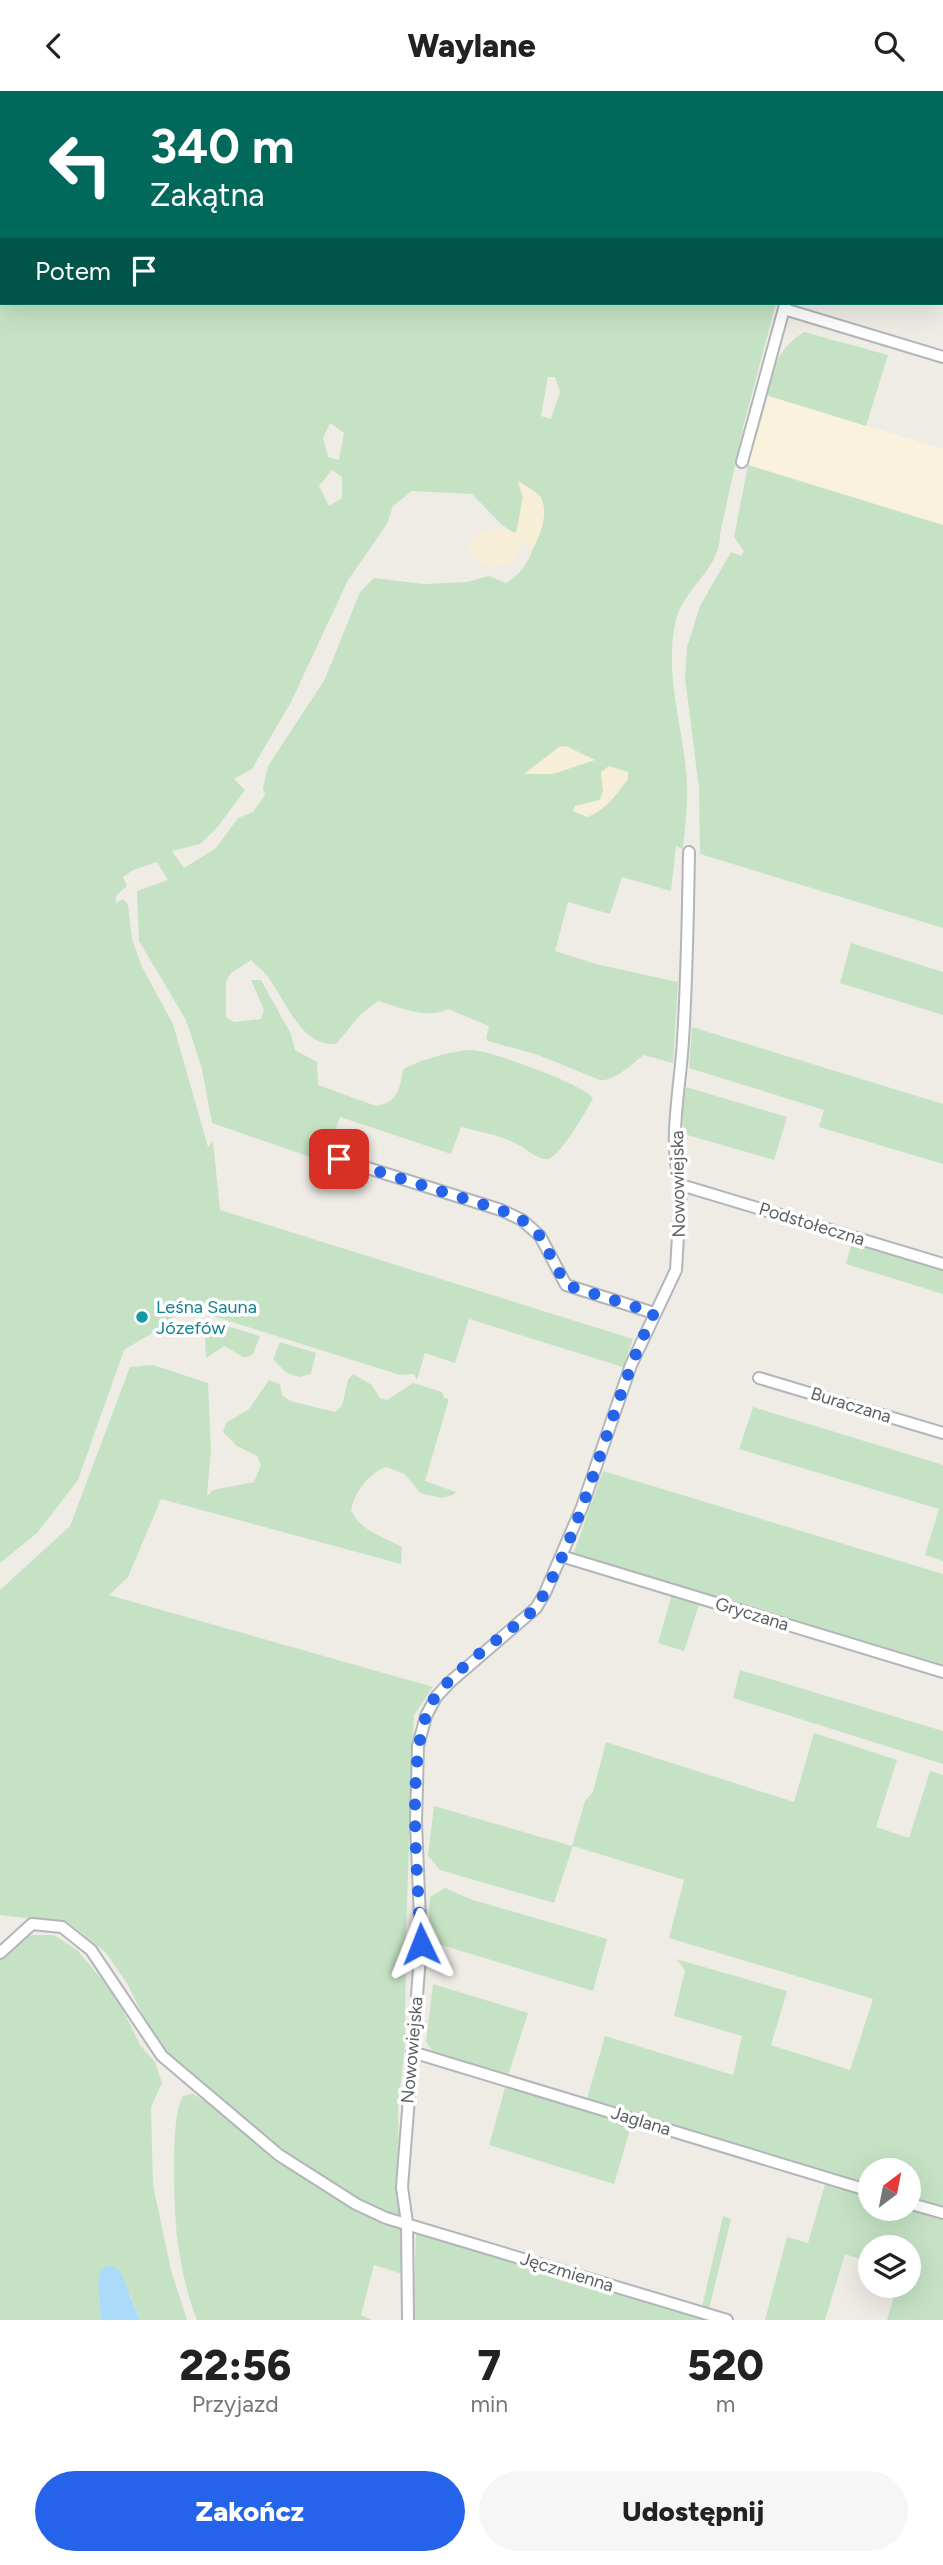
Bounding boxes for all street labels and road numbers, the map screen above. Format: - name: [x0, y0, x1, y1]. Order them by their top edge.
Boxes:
- street label: Nowowiejska: [666, 1130, 690, 1238]
- street label: Podstołeczna: [756, 1197, 868, 1251]
- street label: Buraczana: [808, 1382, 894, 1428]
- street label: Gryczana: [712, 1592, 792, 1636]
- street label: Nowowiejska: [396, 1996, 428, 2104]
- street label: Jaglana: [608, 2102, 674, 2140]
- street label: Jęczmienna: [518, 2247, 616, 2297]

